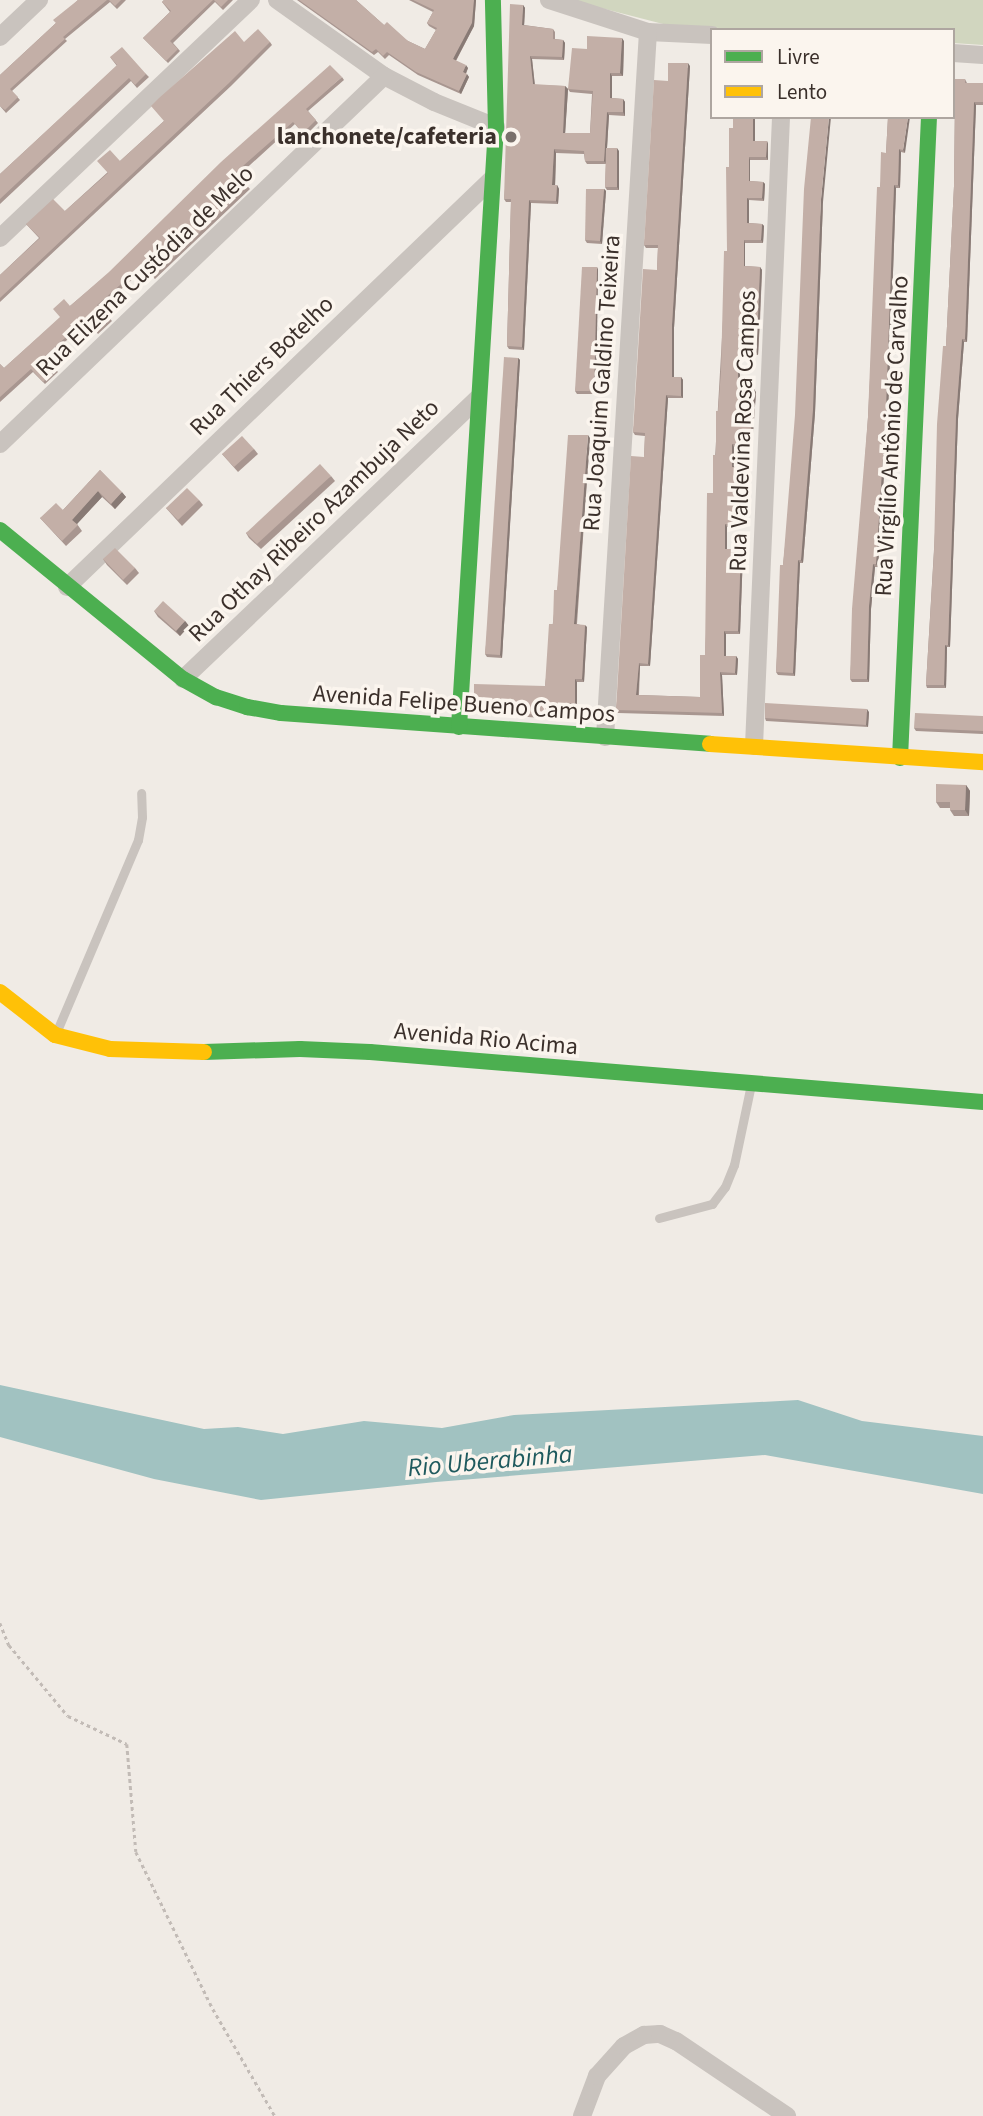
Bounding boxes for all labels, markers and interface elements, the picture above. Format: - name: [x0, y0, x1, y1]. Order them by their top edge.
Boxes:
- legend: [710, 28, 955, 119]
- text: Livre: [777, 42, 820, 72]
- text: Lento: [777, 77, 827, 107]
- place label: lanchonete/cafeteria: [277, 123, 497, 151]
- marker: lanchonete/cafeteria: [503, 129, 519, 145]
- street label: Rua Elizena Custódia de Melo: [30, 159, 260, 383]
- street label: Rua Joaquim Galdino Teixeira: [577, 234, 627, 532]
- street label: Rua Virgílio Antônio de Carvalho: [869, 275, 915, 597]
- street label: Rua Thiers Botelho: [184, 290, 340, 442]
- street label: Rua Valdevina Rosa Campos: [724, 290, 762, 572]
- street label: Rua Othay Ribeiro Azambuja Neto: [183, 394, 445, 648]
- street label: Avenida Felipe Bueno Campos: [312, 679, 616, 729]
- street label: Avenida Rio Acima: [393, 1017, 579, 1061]
- water label: Rio Uberabinha: [406, 1438, 574, 1484]

